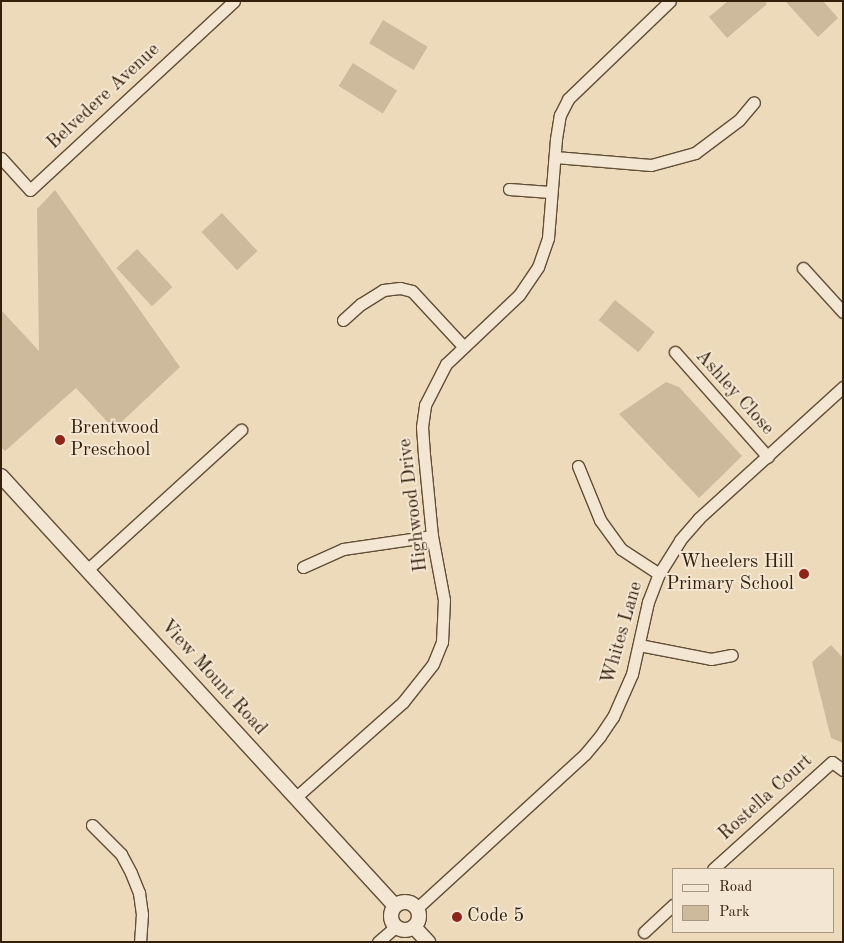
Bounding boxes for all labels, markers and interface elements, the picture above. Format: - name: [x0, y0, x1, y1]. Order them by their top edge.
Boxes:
- street label: Belvedere Avenue: [43, 39, 165, 155]
- street label: Ashley Close: [690, 346, 778, 440]
- place label: Brentwood Preschool: [70, 418, 159, 462]
- marker: Brentwood Preschool: [54, 434, 66, 446]
- street label: Highwood Drive: [395, 437, 433, 573]
- place label: Wheelers Hill Primary School: [666, 552, 794, 596]
- marker: Wheelers Hill Primary School: [798, 568, 810, 580]
- street label: Whites Lane: [597, 579, 649, 687]
- street label: View Mount Road: [155, 615, 271, 741]
- street label: Rostella Court: [714, 750, 818, 846]
- legend: [672, 868, 834, 933]
- text: Road: [719, 880, 752, 895]
- text: Park: [719, 905, 750, 920]
- place label: Code 5: [467, 906, 524, 928]
- marker: Code 5: [451, 911, 463, 923]

